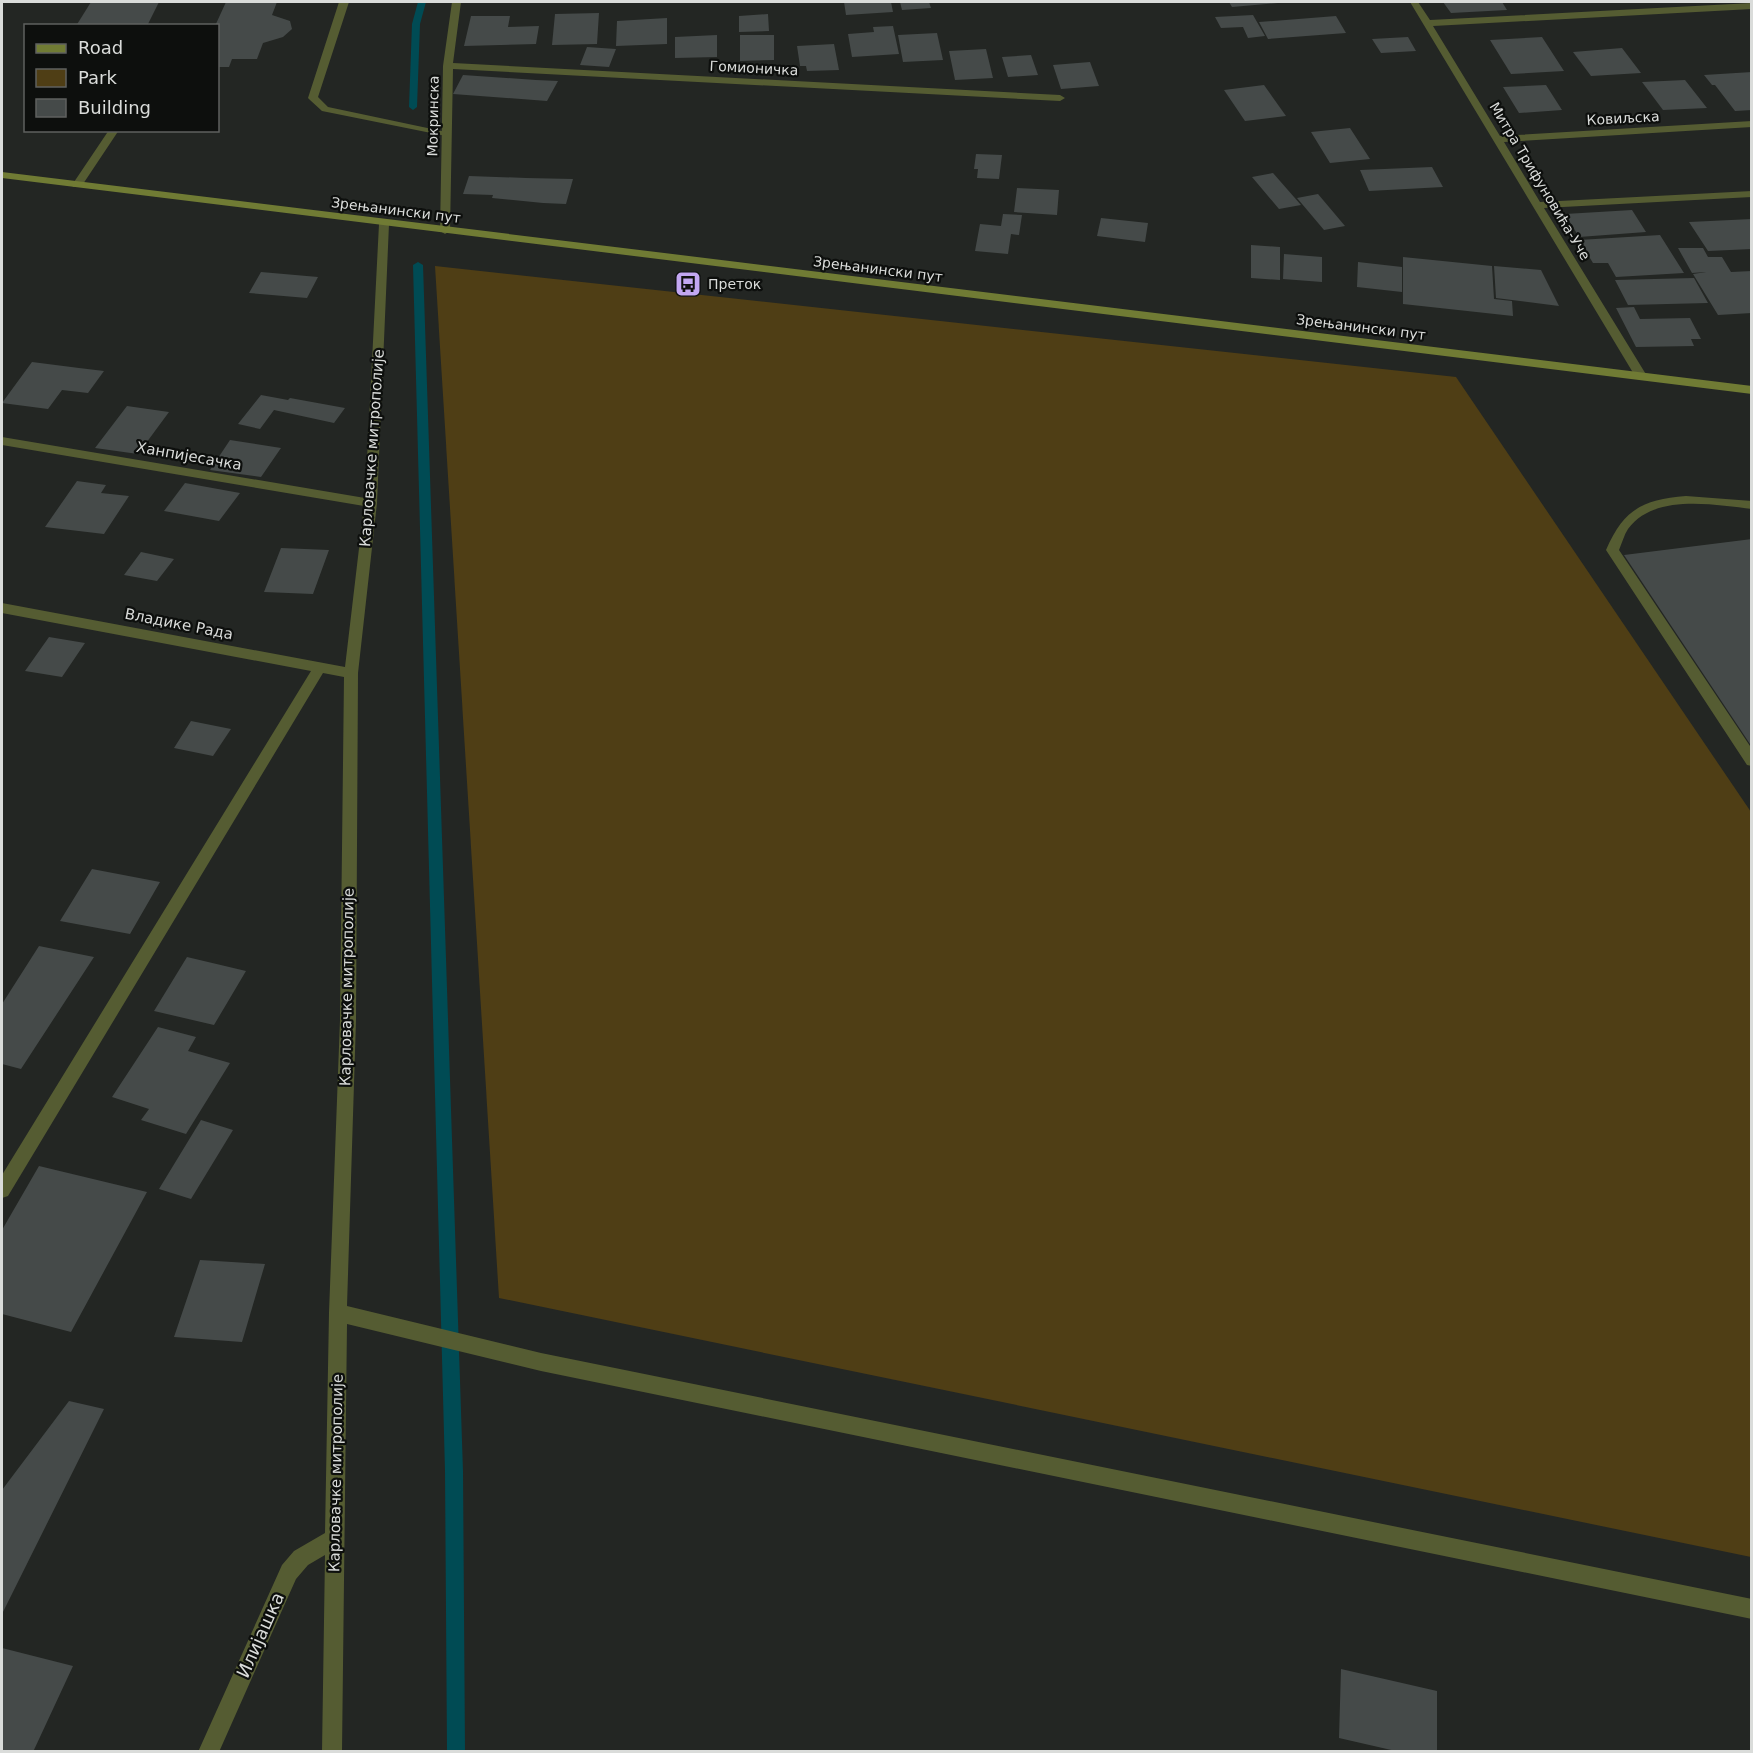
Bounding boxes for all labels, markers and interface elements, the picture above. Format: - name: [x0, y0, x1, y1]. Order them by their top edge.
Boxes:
- legend: [24, 24, 219, 132]
- text: Road: [78, 37, 123, 58]
- street label: Гомионичка: [709, 58, 799, 78]
- text: Park: [78, 67, 117, 88]
- street label: Мокринска: [424, 75, 442, 157]
- text: Building: [78, 97, 151, 118]
- street label: Митра Трифуновића-Уче: [1486, 99, 1594, 263]
- street label: Ковиљска: [1586, 108, 1660, 128]
- street label: Зрењанински пут: [330, 194, 462, 226]
- street label: Зрењанински пут: [812, 253, 944, 285]
- bus stop icon: Преток: [673, 269, 703, 299]
- place label: Преток: [708, 276, 761, 292]
- street label: Зрењанински пут: [1295, 311, 1427, 343]
- street label: Карловачке митрополије: [356, 348, 388, 548]
- street label: Ханпијесачка: [135, 438, 243, 474]
- street label: Владике Рада: [123, 605, 235, 643]
- street label: Карловачке митрополије: [336, 888, 358, 1086]
- street label: Карловачке митрополије: [325, 1374, 347, 1572]
- street label: Илијашка: [232, 1589, 288, 1681]

